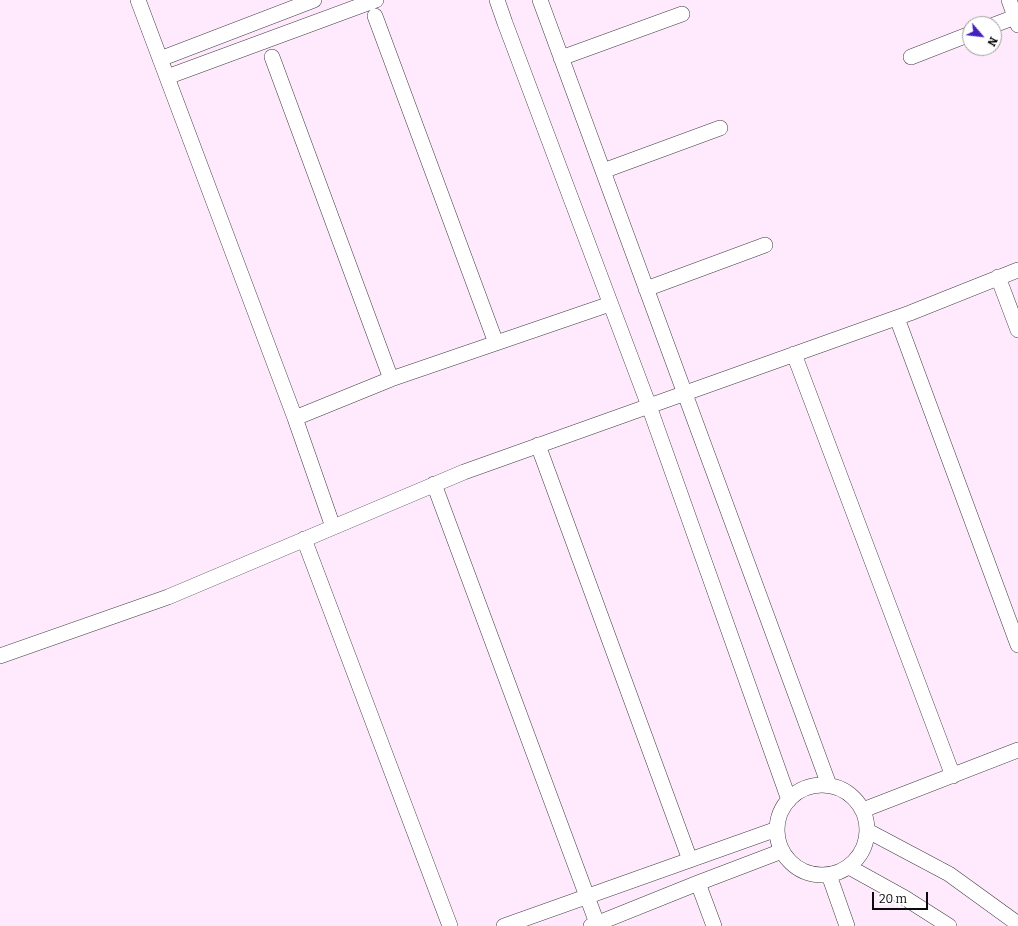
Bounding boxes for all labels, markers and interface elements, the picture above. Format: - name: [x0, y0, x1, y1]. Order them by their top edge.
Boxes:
- north arrow: [962, 16, 1002, 56]
- text: N: [984, 35, 1000, 48]
- scale bar: [874, 884, 930, 910]
- text: 20 m: [879, 892, 907, 906]

